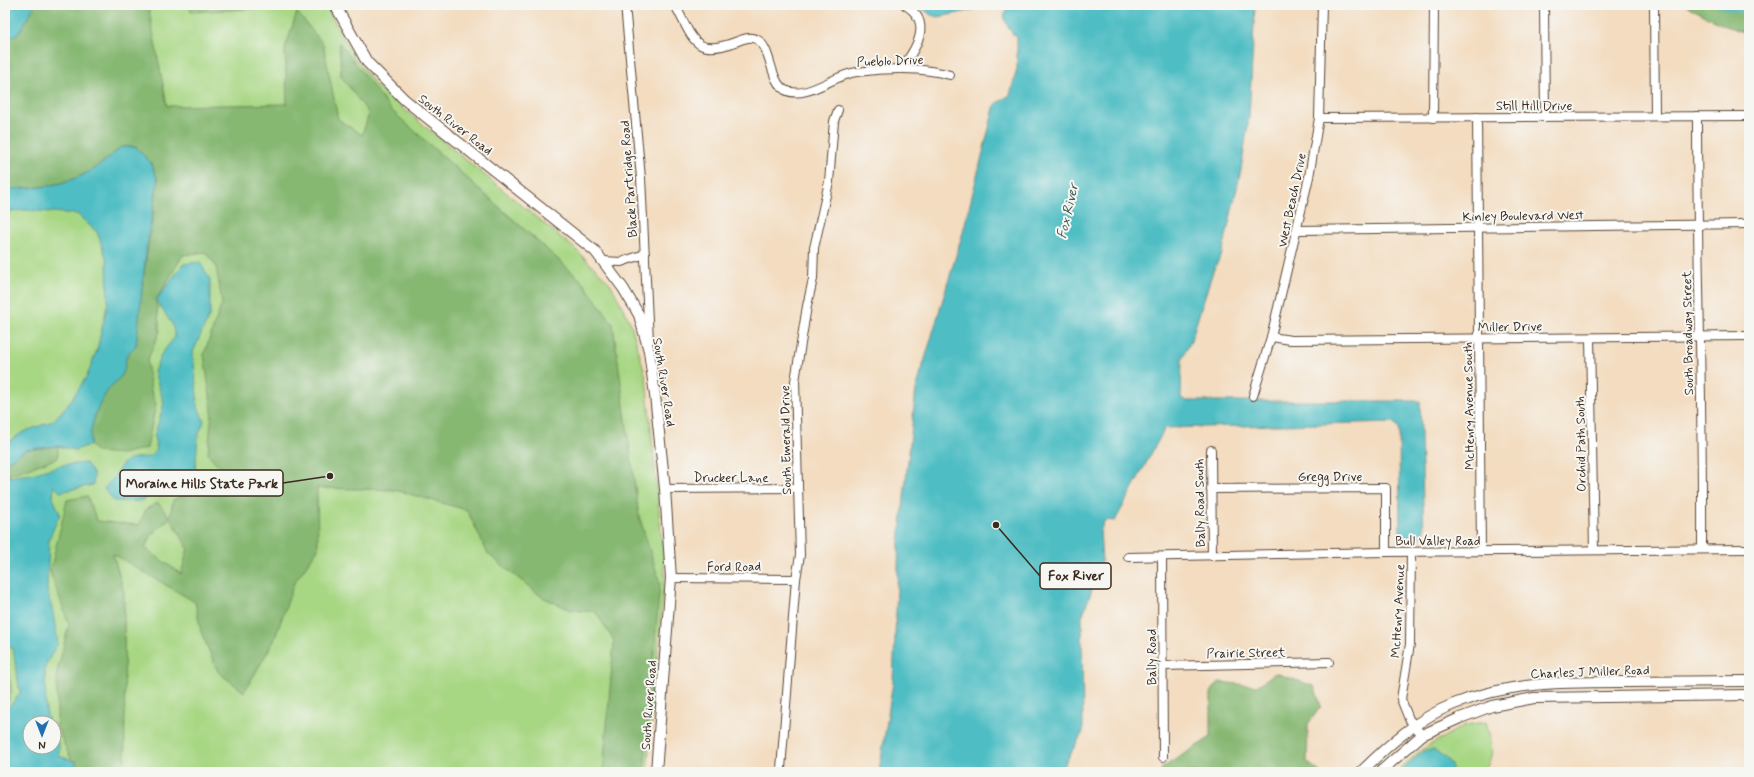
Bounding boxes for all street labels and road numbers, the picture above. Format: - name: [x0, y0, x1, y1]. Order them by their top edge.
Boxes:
- street label: Pueblo Drive: [856, 52, 924, 71]
- street label: South River Road: [414, 91, 496, 160]
- street label: Still Hill Drive: [1496, 98, 1572, 115]
- street label: Black Partridge Road: [617, 120, 642, 238]
- street label: West Beach Drive: [1274, 151, 1311, 249]
- street label: Kinley Boulevard West: [1462, 207, 1584, 226]
- street label: South Broadway Street: [1679, 270, 1698, 395]
- street label: Miller Drive: [1478, 318, 1543, 337]
- street label: South River Road: [648, 337, 679, 428]
- street label: McHenry Avenue South: [1460, 342, 1479, 470]
- street label: South Emerald Drive: [777, 385, 796, 495]
- street label: Orchid Path South: [1572, 396, 1591, 492]
- street label: Bally Road South: [1191, 458, 1210, 548]
- street label: Gregg Drive: [1298, 469, 1363, 487]
- street label: Drucker Lane: [693, 470, 769, 487]
- street label: Bull Valley Road: [1395, 533, 1481, 550]
- street label: Ford Road: [707, 559, 761, 576]
- street label: McHenry Avenue: [1388, 564, 1409, 659]
- street label: Bally Road: [1144, 629, 1161, 685]
- street label: Prairie Street: [1206, 644, 1286, 663]
- street label: South River Road: [638, 660, 661, 751]
- street label: Charles J Miller Road: [1530, 662, 1650, 683]

